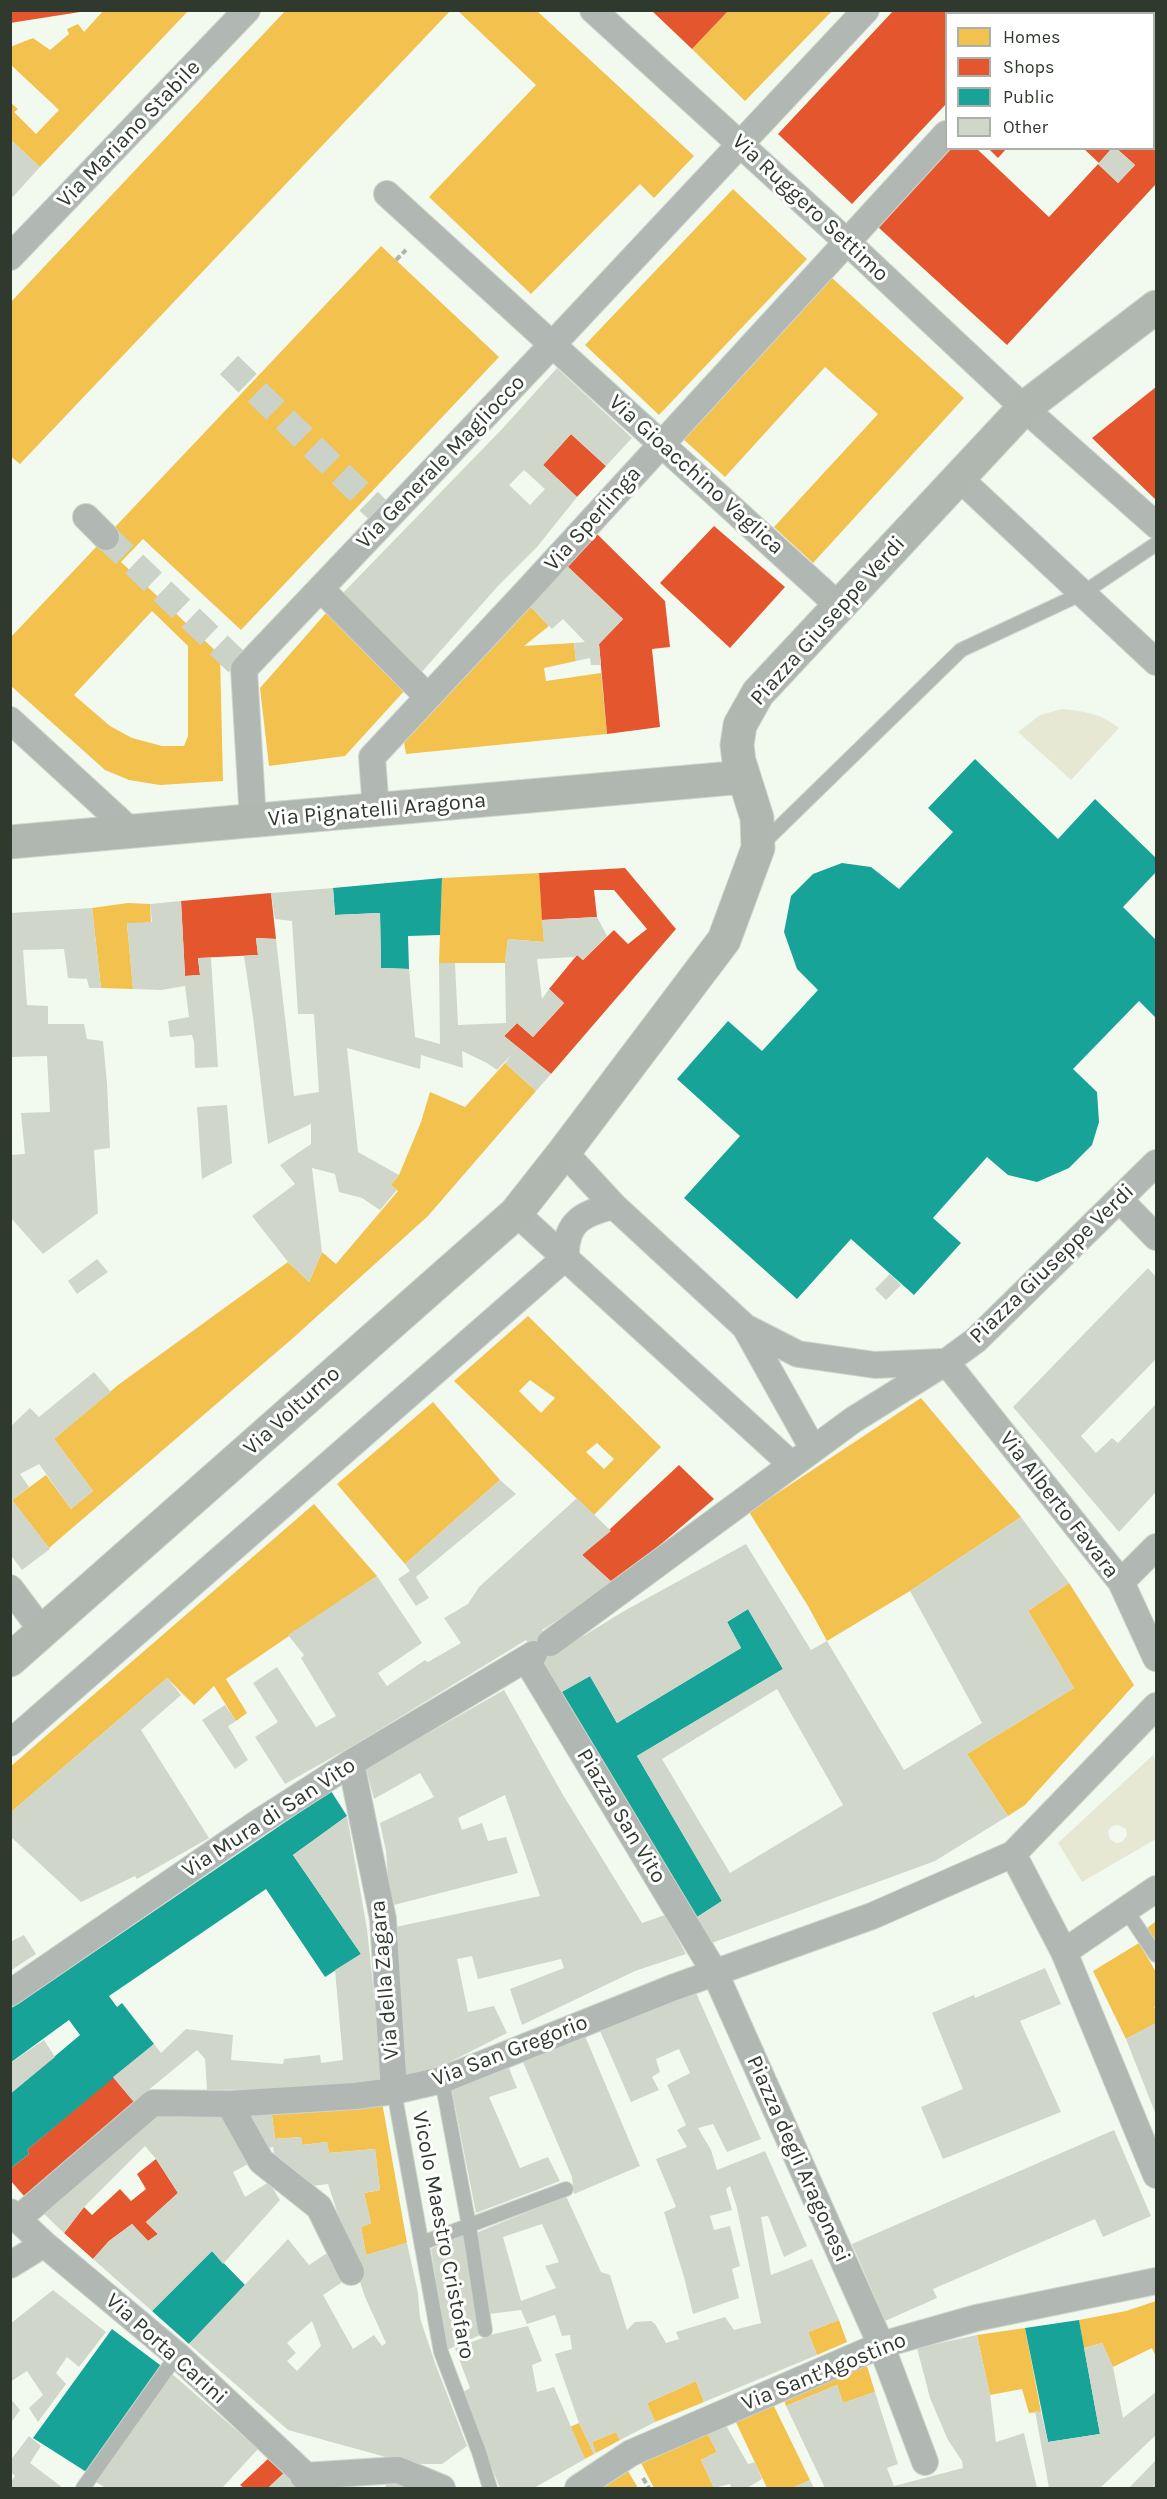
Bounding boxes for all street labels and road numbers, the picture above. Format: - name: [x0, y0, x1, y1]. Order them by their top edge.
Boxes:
- street label: Via Mariano Stabile: [52, 55, 206, 213]
- street label: Via Ruggero Settimo: [726, 129, 894, 287]
- street label: Via Generale Magliocco: [351, 370, 531, 554]
- street label: Via Gioacchino Vaglica: [603, 389, 789, 561]
- street label: Via Sperlinga: [539, 461, 647, 577]
- street label: Piazza Giuseppe Verdi: [745, 531, 911, 711]
- street label: Via Pignatelli Aragona: [267, 787, 487, 833]
- street label: Piazza Giuseppe Verdi: [964, 1179, 1140, 1349]
- street label: Via Volturno: [238, 1361, 346, 1461]
- street label: Via Alberto Favara: [993, 1426, 1125, 1584]
- street label: Piazza San Vito: [570, 1744, 672, 1888]
- street label: Via Mura di San Vito: [177, 1752, 361, 1884]
- street label: Via della Zagara: [365, 1899, 405, 2061]
- street label: Via San Gregorio: [428, 2009, 592, 2093]
- street label: Piazza degli Aragonesi: [740, 2052, 856, 2266]
- street label: Vicolo Maestro Cristofaro: [406, 2109, 480, 2361]
- street label: Via Porta Carini: [100, 2288, 232, 2410]
- street label: Via Sant'Agostino: [738, 2327, 910, 2417]

